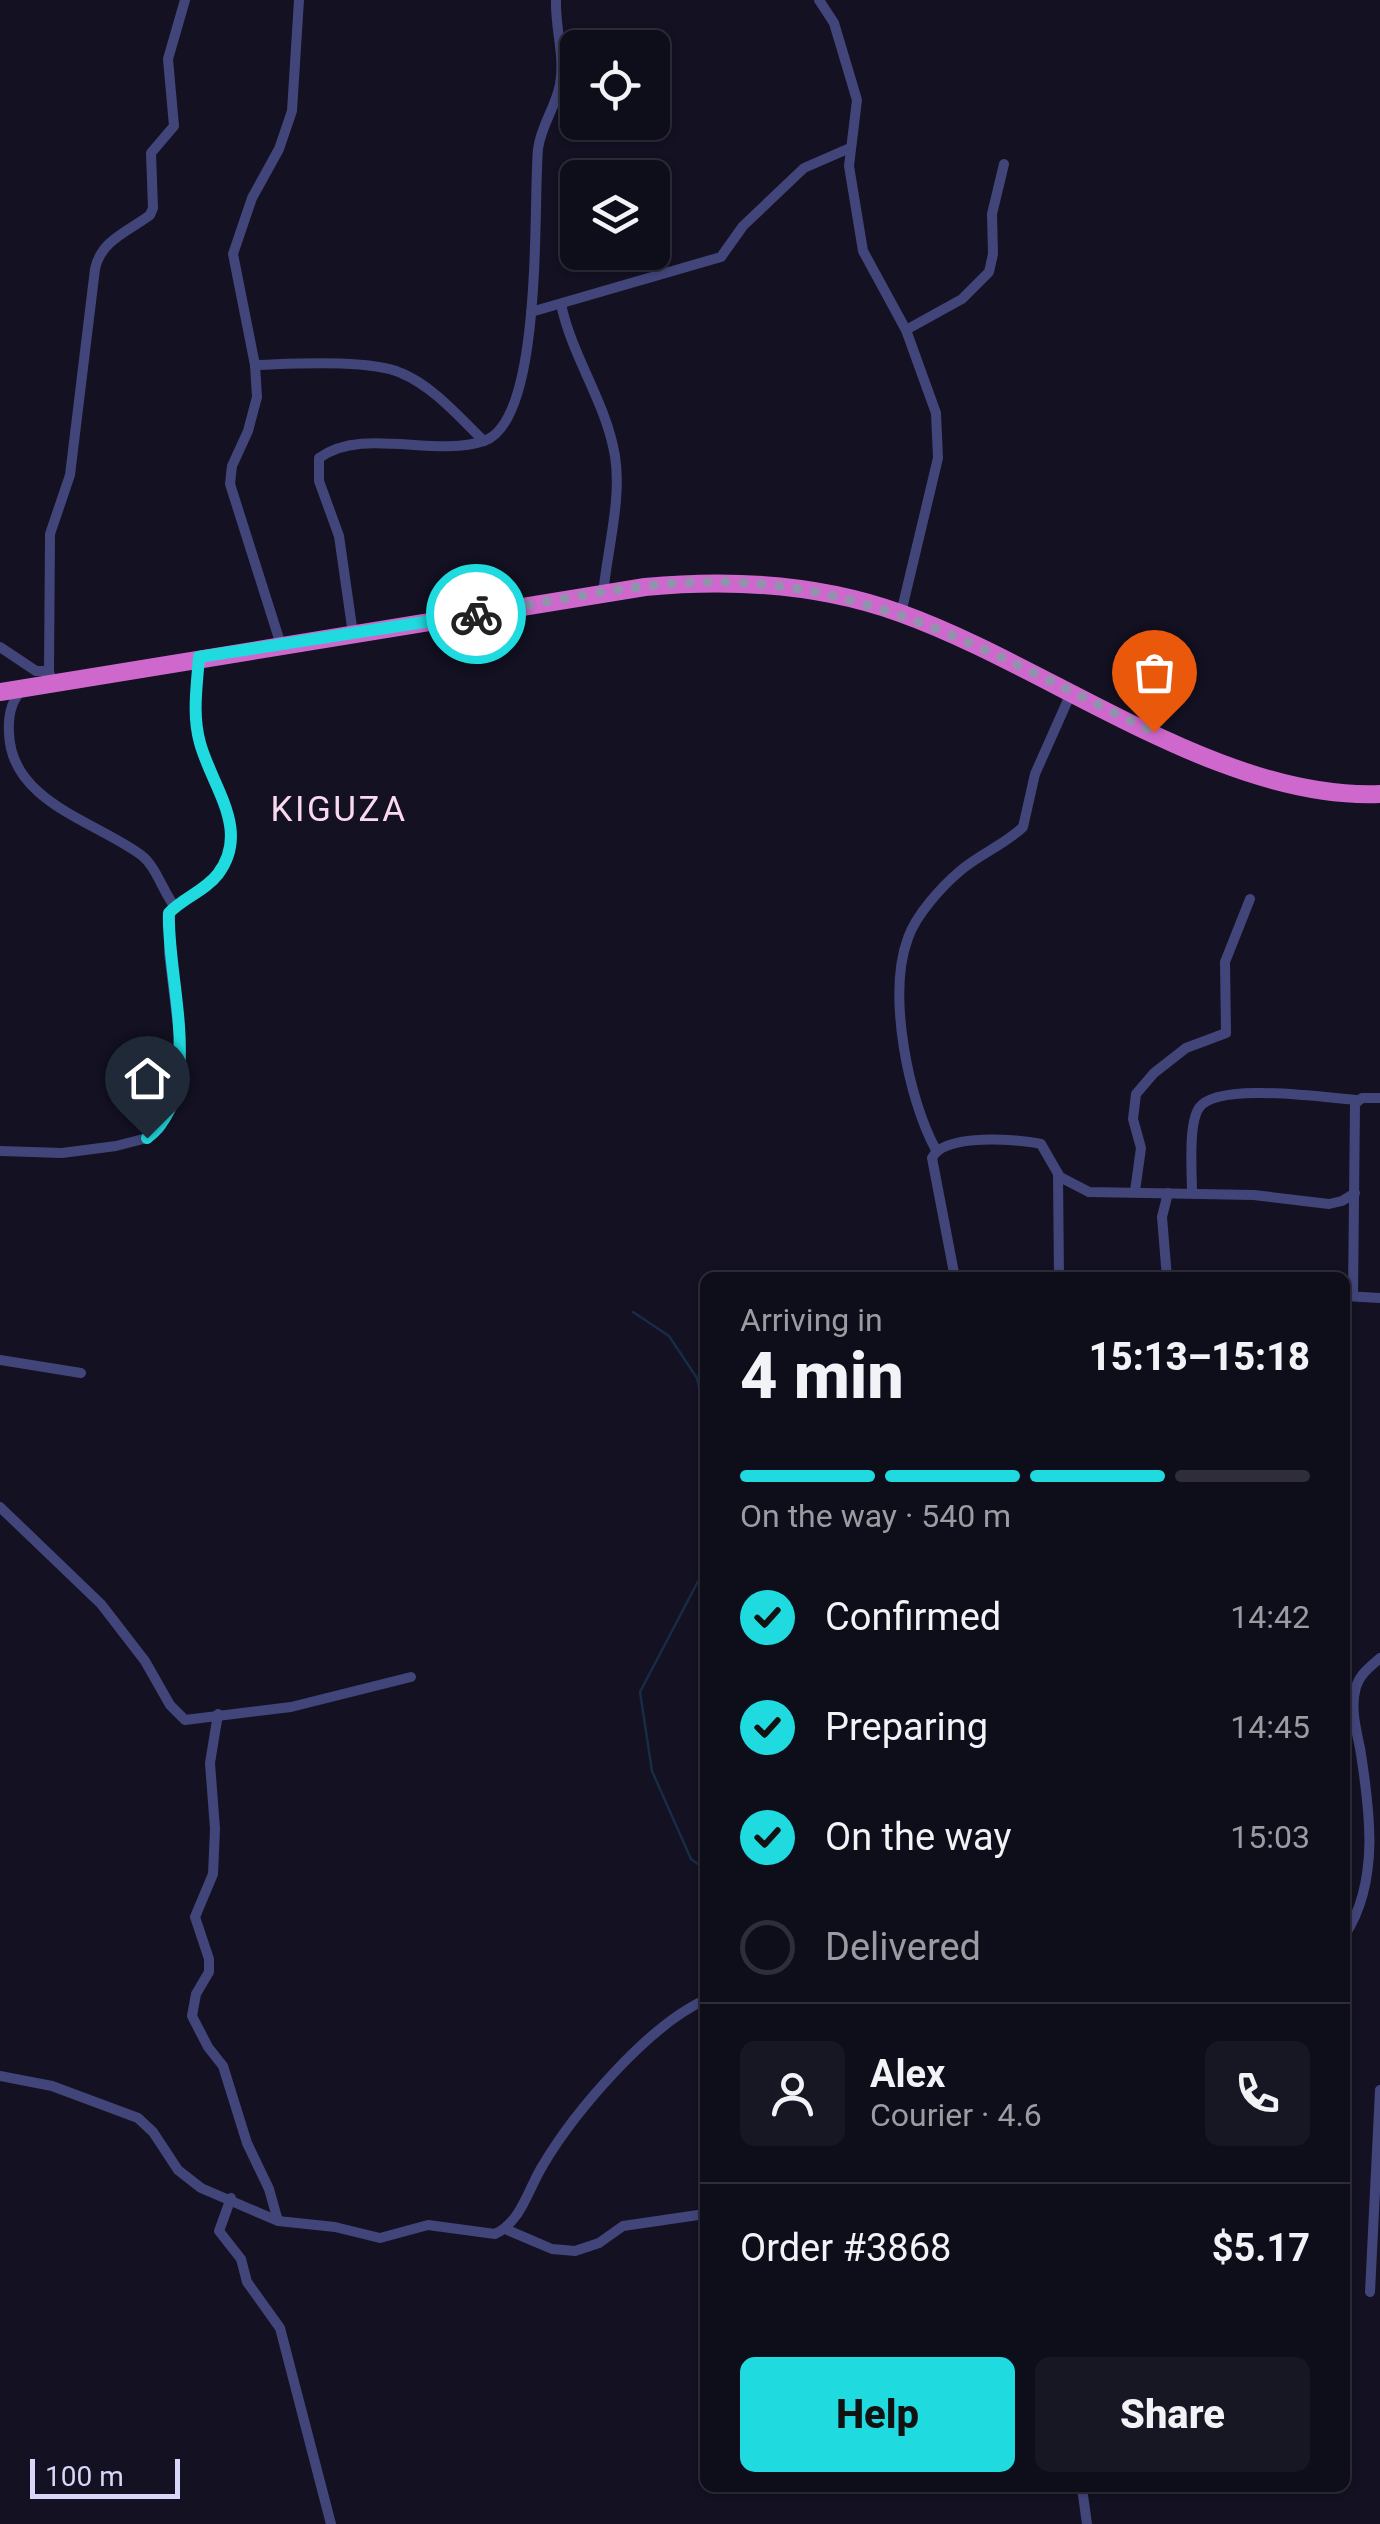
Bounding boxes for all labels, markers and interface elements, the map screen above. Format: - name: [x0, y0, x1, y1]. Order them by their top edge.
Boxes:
- map controls: [560, 30, 670, 270]
- button: locate: [560, 30, 670, 140]
- button: layers: [560, 160, 670, 270]
- courier: [426, 564, 526, 664]
- icon: bike: [449, 587, 504, 642]
- pin: [1112, 630, 1197, 733]
- icon: bag: [1127, 645, 1182, 700]
- district label: KIGUZA: [270, 789, 408, 830]
- pin: [105, 1036, 190, 1139]
- icon: home: [120, 1051, 175, 1106]
- text: Arriving in: [740, 1301, 883, 1339]
- text: 15:13–15:18: [1089, 1335, 1310, 1379]
- text: 4 min: [740, 1338, 904, 1414]
- text: On the way · 540 m: [740, 1497, 1011, 1535]
- icon: check: [740, 1590, 795, 1645]
- text: Confirmed: [825, 1595, 1001, 1639]
- text: 14:42: [1230, 1598, 1310, 1636]
- icon: check: [740, 1700, 795, 1755]
- text: Preparing: [825, 1705, 988, 1749]
- text: 14:45: [1230, 1708, 1310, 1746]
- icon: check: [740, 1810, 795, 1865]
- text: On the way: [825, 1815, 1011, 1859]
- text: 15:03: [1230, 1818, 1310, 1856]
- text: Delivered: [825, 1925, 981, 1969]
- button: person: [740, 2041, 845, 2146]
- button: phone: [1205, 2041, 1310, 2146]
- text: Alex: [870, 2052, 945, 2096]
- text: Courier · 4.6: [870, 2096, 1042, 2134]
- text: Order #3868: [740, 2226, 951, 2270]
- text: $5.17: [1212, 2226, 1310, 2270]
- button: Help: [740, 2357, 1015, 2472]
- button: Share: [1035, 2357, 1310, 2472]
- scale bar: [30, 2454, 180, 2498]
- text: 100 m: [45, 2460, 124, 2493]

